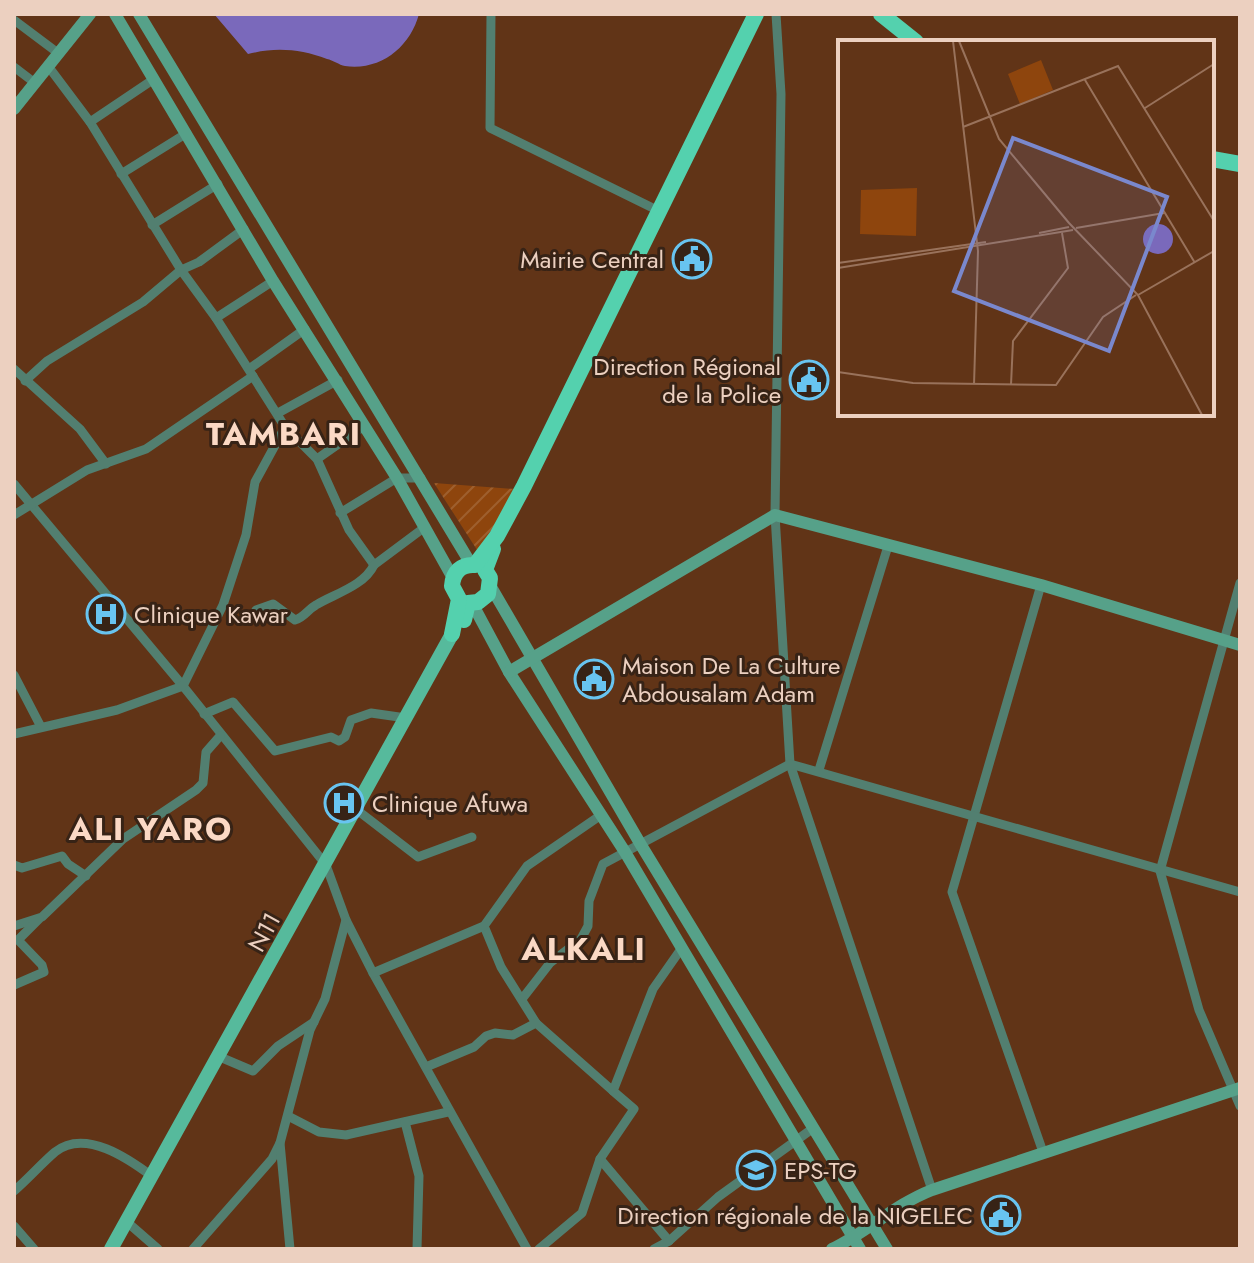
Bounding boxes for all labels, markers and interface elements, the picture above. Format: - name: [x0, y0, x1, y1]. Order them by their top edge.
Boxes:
- inset map: [838, 40, 1214, 416]
- public building icon: Mairie Central: [671, 238, 713, 280]
- place label: Mairie Central: [520, 242, 664, 277]
- place label: Direction Régional de la Police: [593, 349, 781, 412]
- public building icon: Direction Régional de la Police: [788, 359, 830, 401]
- district label: TAMBARI: [206, 411, 362, 457]
- hospital icon: Clinique Kawar: [85, 593, 127, 635]
- place label: Clinique Kawar: [134, 597, 289, 632]
- place label: Maison De La Culture Abdousalam Adam: [622, 648, 840, 711]
- public building icon: Maison De La Culture Abdousalam Adam: [573, 658, 615, 700]
- hospital icon: Clinique Afuwa: [323, 782, 365, 824]
- place label: Clinique Afuwa: [372, 786, 528, 821]
- district label: ALI YARO: [68, 806, 233, 852]
- street label: N11: [239, 906, 289, 958]
- district label: ALKALI: [520, 926, 647, 972]
- school or university icon: EPS-TG: [735, 1149, 777, 1191]
- place label: EPS-TG: [784, 1153, 857, 1188]
- public building icon: Direction régionale de la NIGELEC: [980, 1194, 1022, 1236]
- place label: Direction régionale de la NIGELEC: [617, 1198, 973, 1233]

